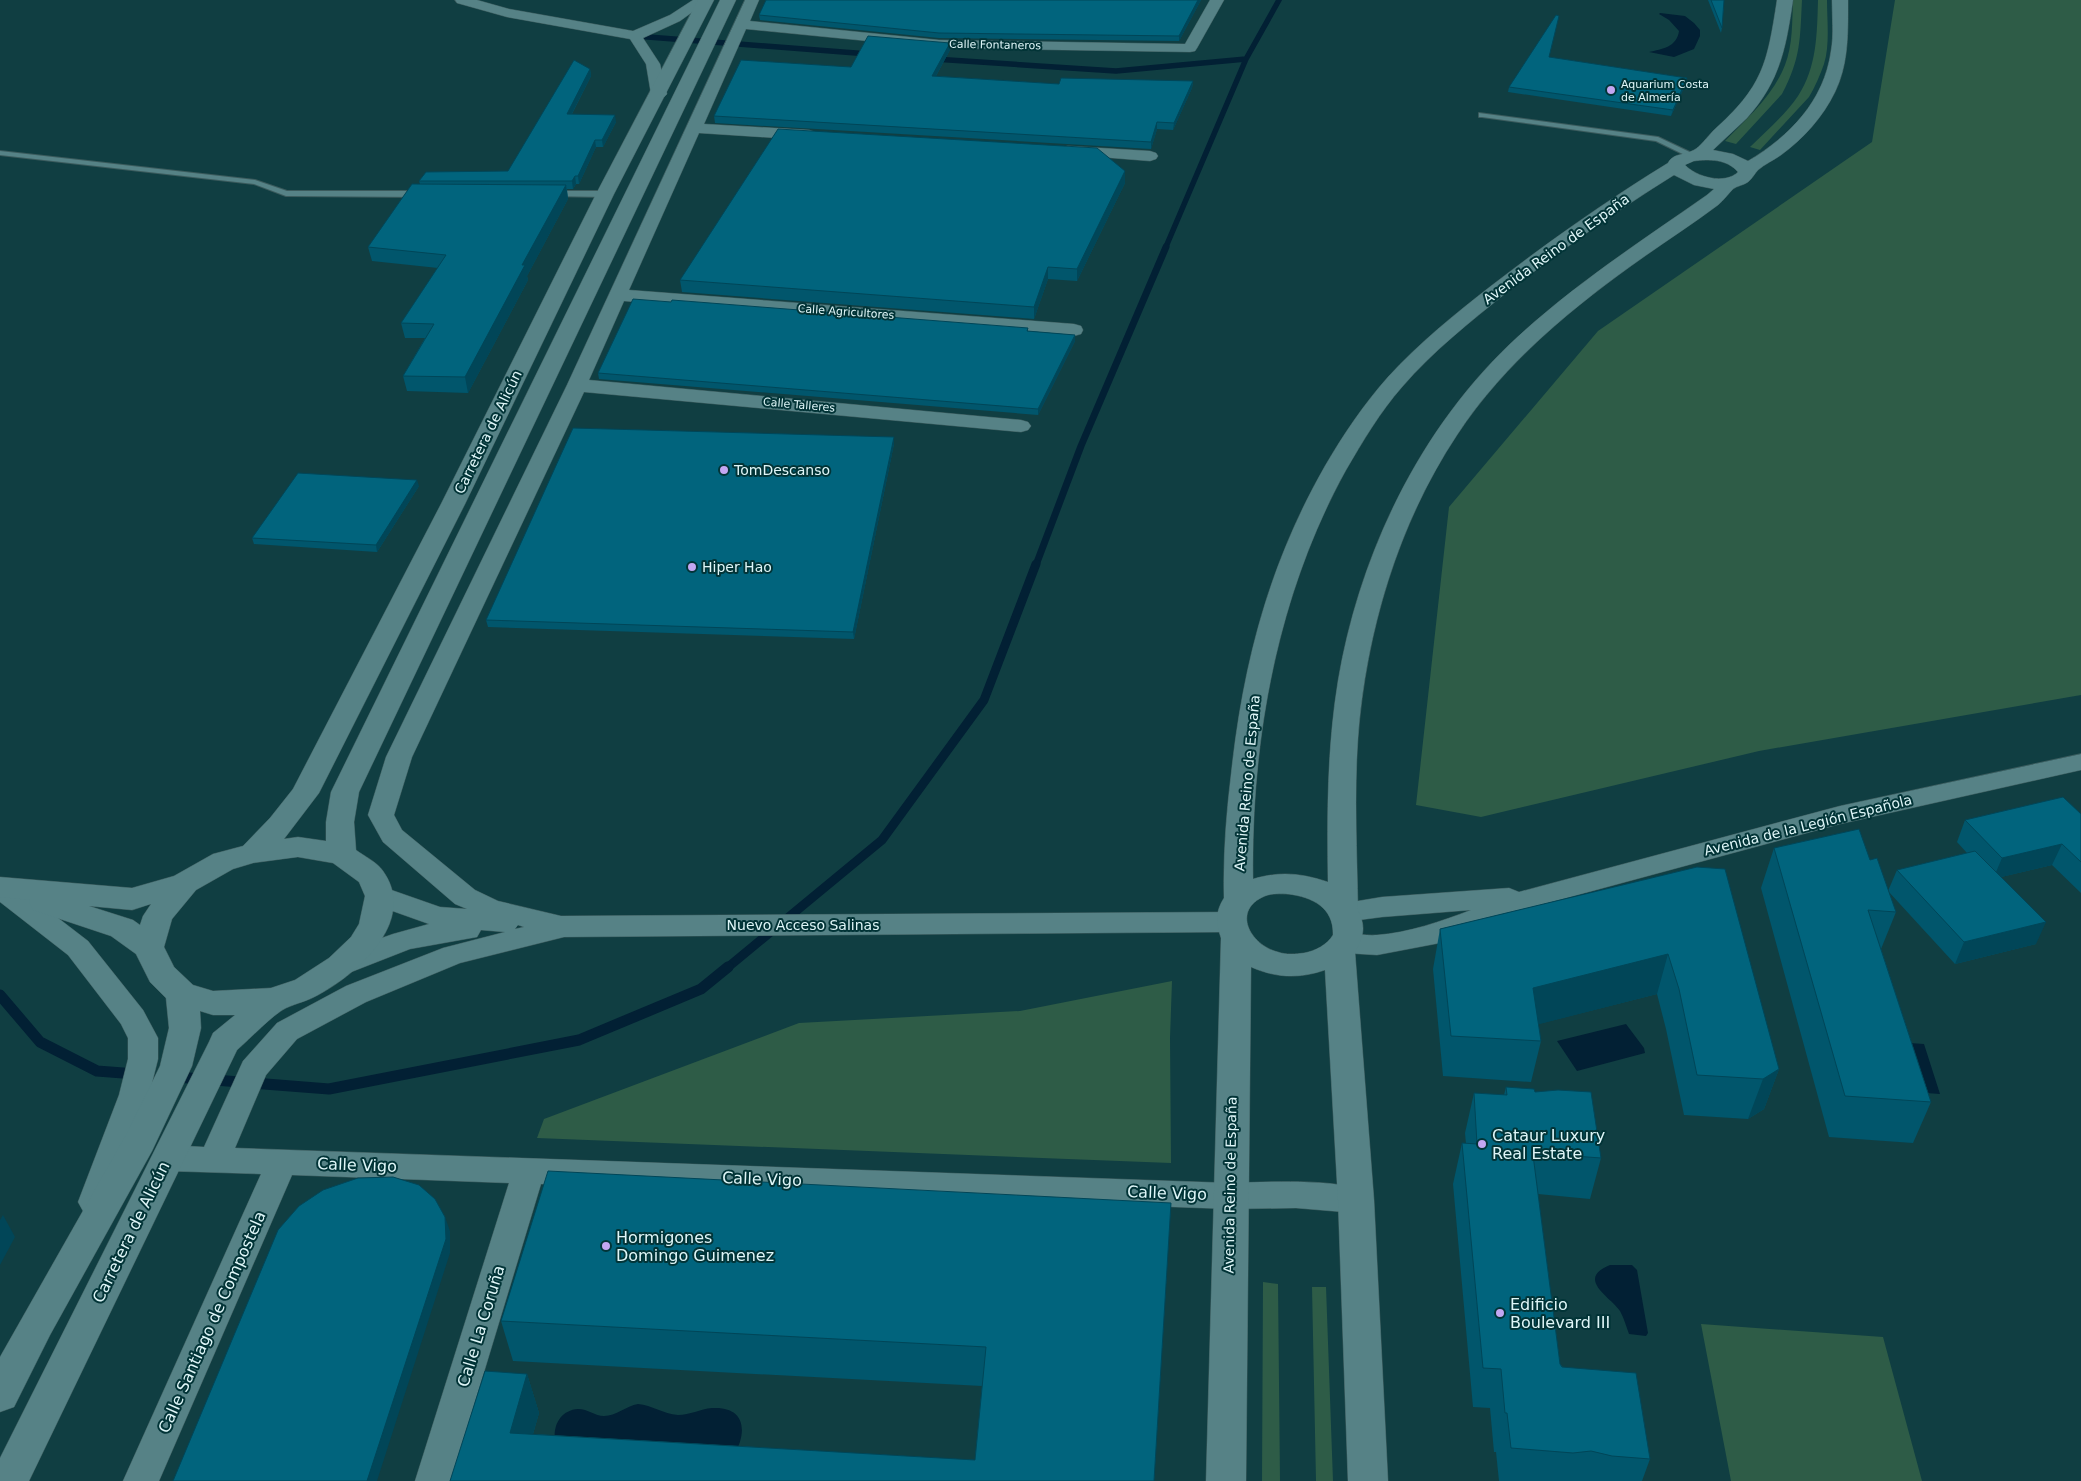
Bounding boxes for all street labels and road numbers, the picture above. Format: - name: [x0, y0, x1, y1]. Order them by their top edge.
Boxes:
- street label: Calle Fontaneros: [949, 38, 1041, 52]
- street label: Avenida Reino de España: [1480, 191, 1632, 307]
- street label: Calle Agricultores: [797, 302, 895, 322]
- street label: Carretera de Alicún: [451, 368, 525, 496]
- street label: Calle Talleres: [763, 395, 836, 415]
- street label: Avenida Reino de España: [1231, 694, 1263, 872]
- street label: Avenida de la Legión Española: [1702, 791, 1914, 859]
- street label: Nuevo Acceso Salinas: [727, 917, 879, 933]
- street label: Avenida Reino de España: [1220, 1096, 1240, 1274]
- street label: Calle Vigo: [317, 1154, 397, 1176]
- street label: Carretera de Alicún: [89, 1158, 173, 1306]
- street label: Calle Vigo: [722, 1168, 802, 1190]
- street label: Calle Vigo: [1127, 1182, 1207, 1204]
- street label: Calle Santiago de Compostela: [154, 1208, 270, 1436]
- street label: Calle La Coruña: [453, 1263, 509, 1389]

